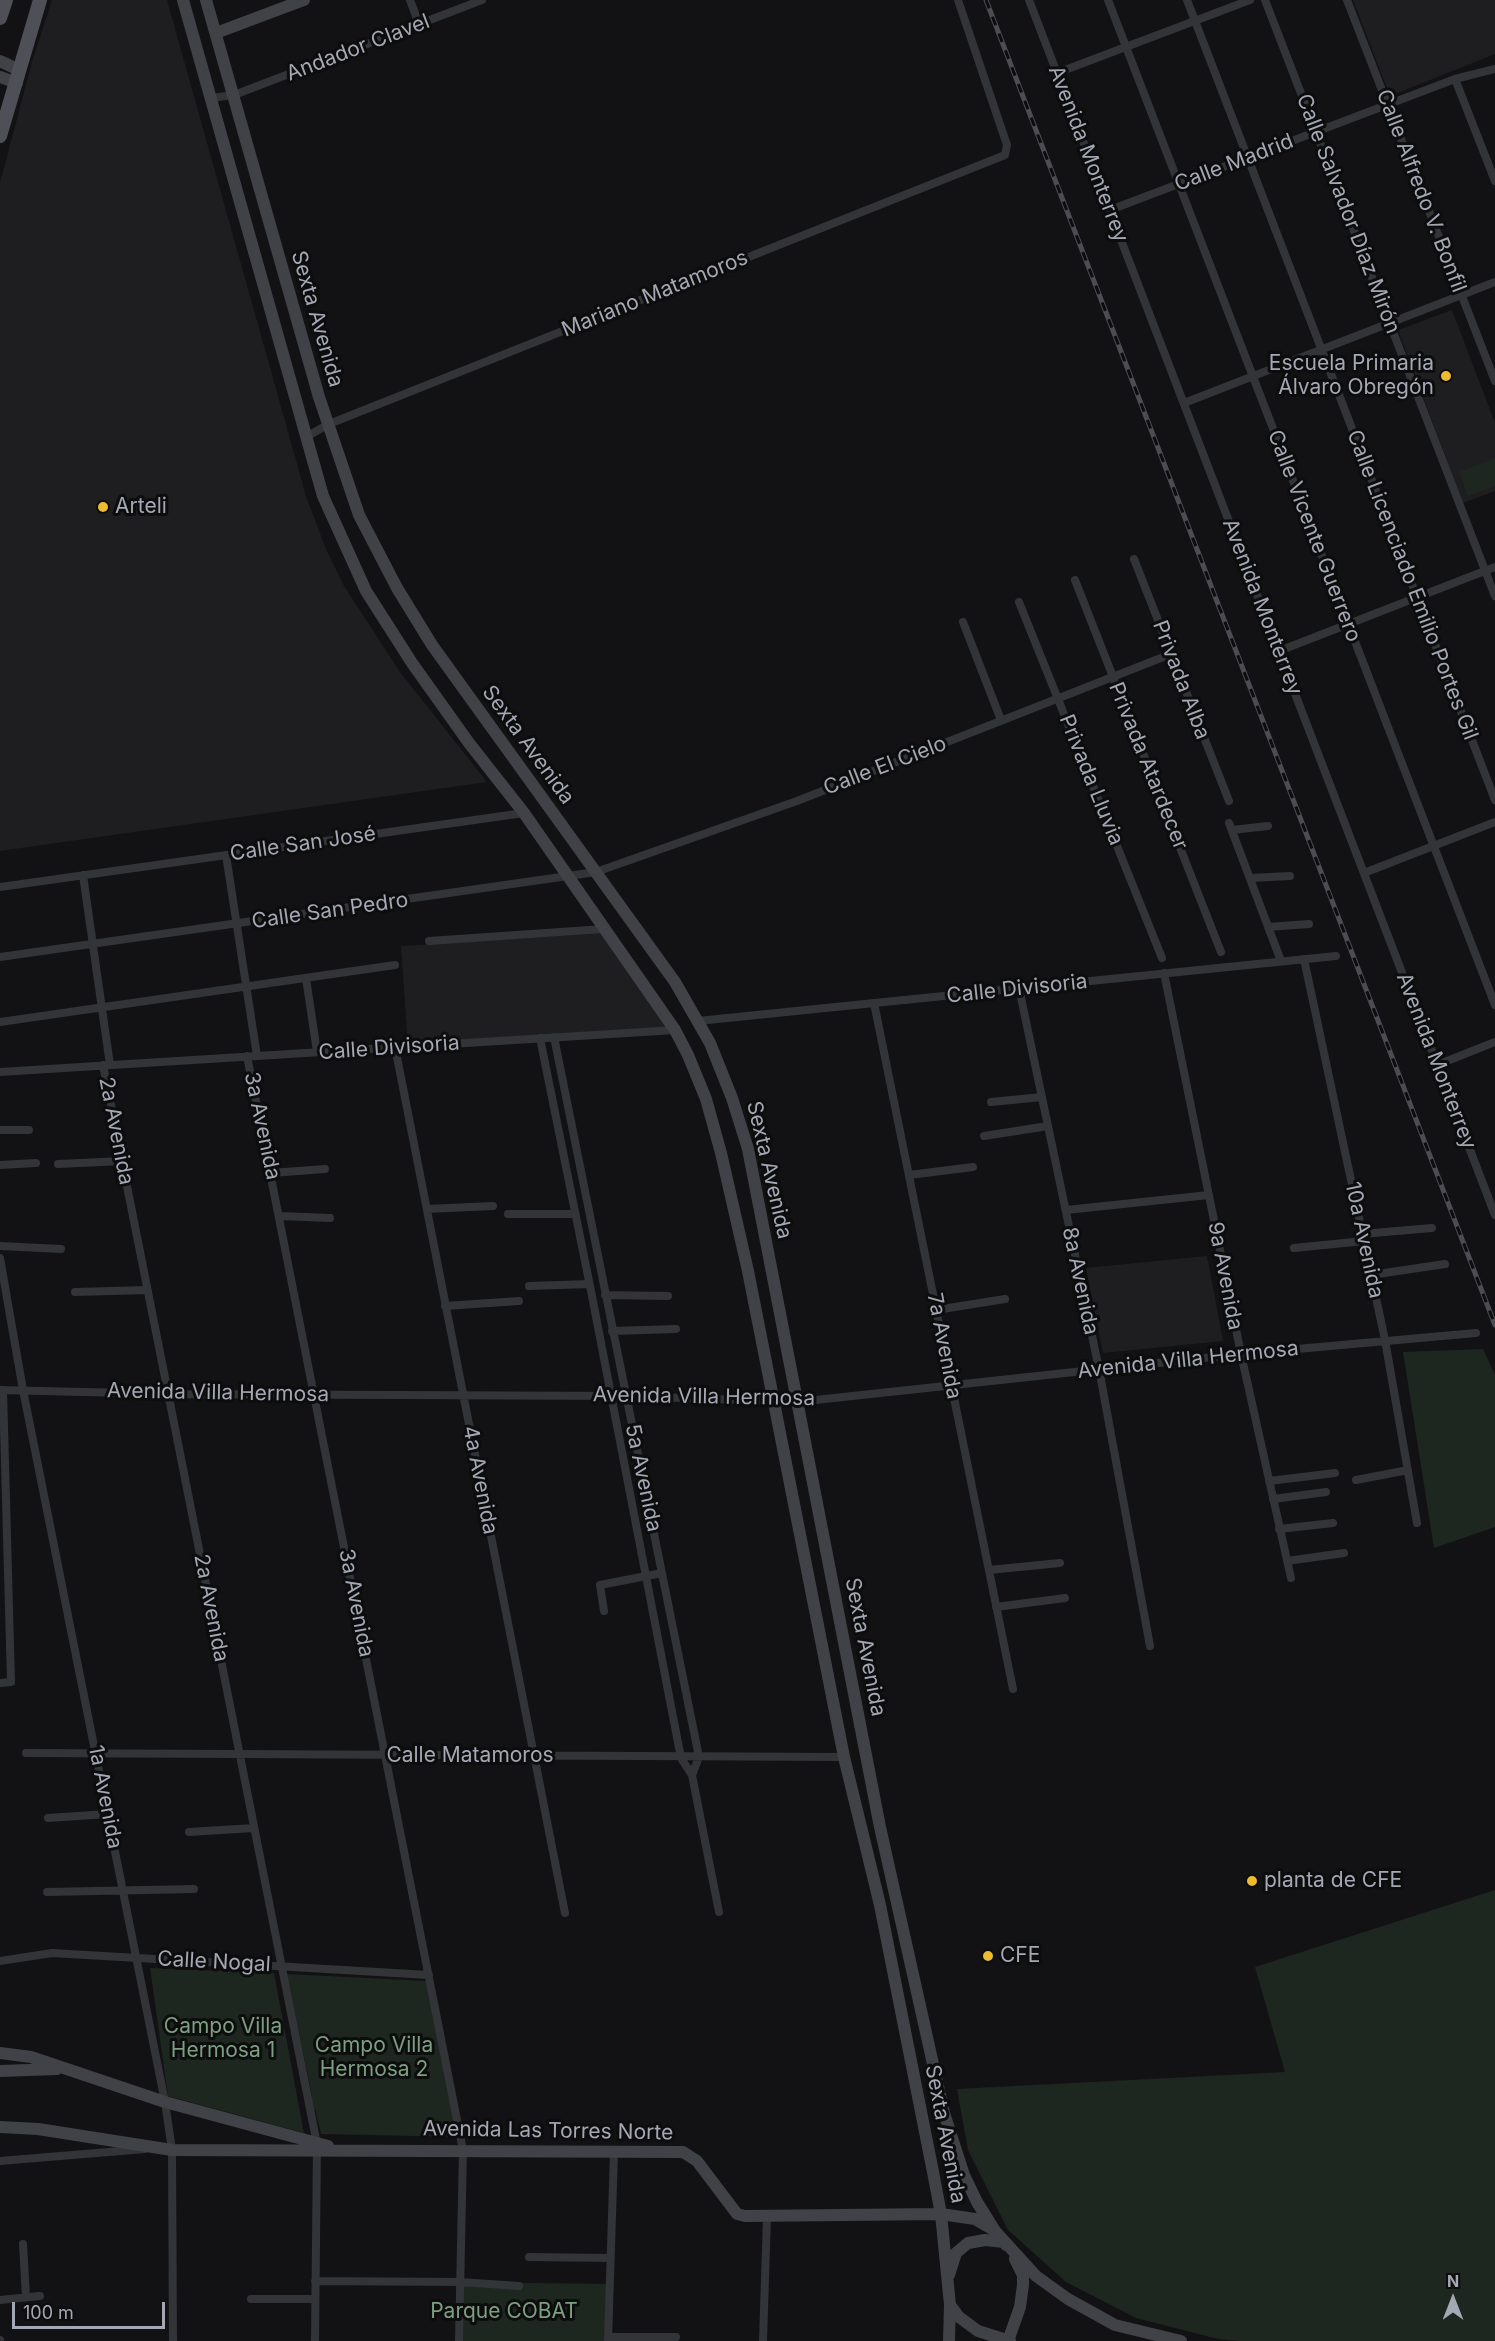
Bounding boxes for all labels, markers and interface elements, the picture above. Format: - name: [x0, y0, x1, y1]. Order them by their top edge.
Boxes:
- street label: Andador Clavel: [283, 9, 433, 87]
- street label: Avenida Monterrey: [1043, 62, 1133, 246]
- street label: Calle Alfredo V. Bonfil: [1371, 86, 1471, 296]
- street label: Calle Salvador Díaz Mirón: [1291, 91, 1405, 337]
- street label: Calle Madrid: [1171, 129, 1297, 197]
- street label: Mariano Matamoros: [558, 245, 752, 343]
- street label: Sexta Avenida: [286, 248, 348, 390]
- place label: Escuela Primaria Álvaro Obregón: [1269, 351, 1434, 401]
- marker: Escuela Primaria Álvaro Obregón: [1439, 369, 1453, 383]
- street label: Calle Vicente Guerrero: [1262, 426, 1366, 646]
- street label: Calle Licenciado Emilio Portes Gil: [1341, 426, 1483, 744]
- place label: Arteli: [115, 494, 167, 520]
- marker: Arteli: [96, 500, 110, 514]
- street label: Avenida Monterrey: [1217, 515, 1307, 699]
- street label: Privada Alba: [1147, 617, 1215, 743]
- street label: Privada Atardecer: [1103, 679, 1193, 853]
- street label: Sexta Avenida: [476, 681, 580, 809]
- street label: Privada Lluvia: [1053, 711, 1129, 849]
- street label: Calle El Cielo: [820, 731, 950, 801]
- street label: Calle San José: [228, 821, 378, 867]
- street label: Calle San Pedro: [250, 888, 410, 934]
- street label: Calle Divisoria: [945, 969, 1089, 1009]
- street label: Avenida Monterrey: [1391, 969, 1481, 1153]
- street label: Calle Divisoria: [318, 1030, 460, 1066]
- street label: 3a Avenida: [238, 1070, 286, 1182]
- street label: 2a Avenida: [93, 1075, 139, 1187]
- street label: Sexta Avenida: [741, 1099, 797, 1241]
- street label: 10a Avenida: [1339, 1180, 1389, 1300]
- street label: 9a Avenida: [1202, 1220, 1248, 1332]
- street label: 8a Avenida: [1056, 1225, 1104, 1337]
- street label: 7a Avenida: [921, 1291, 967, 1401]
- street label: Avenida Villa Hermosa: [1076, 1336, 1300, 1384]
- street label: Avenida Villa Hermosa: [107, 1378, 329, 1408]
- street label: Avenida Villa Hermosa: [593, 1382, 815, 1412]
- street label: 5a Avenida: [619, 1422, 667, 1534]
- street label: 4a Avenida: [457, 1424, 503, 1536]
- street label: 3a Avenida: [333, 1547, 379, 1659]
- street label: 2a Avenida: [188, 1552, 234, 1664]
- street label: Sexta Avenida: [839, 1576, 891, 1718]
- street label: 1a Avenida: [83, 1743, 127, 1851]
- street label: Calle Matamoros: [386, 1743, 554, 1769]
- place label: planta de CFE: [1264, 1868, 1402, 1894]
- marker: planta de CFE: [1245, 1874, 1259, 1888]
- place label: CFE: [1000, 1943, 1040, 1969]
- street label: Calle Nogal: [157, 1946, 271, 1978]
- marker: CFE: [981, 1949, 995, 1963]
- park label: Campo Villa Hermosa 1: [164, 2014, 282, 2064]
- park label: Campo Villa Hermosa 2: [315, 2033, 433, 2083]
- street label: Sexta Avenida: [919, 2063, 971, 2205]
- street label: Avenida Las Torres Norte: [423, 2116, 673, 2146]
- north arrow: [1423, 2269, 1483, 2329]
- text: N: [1447, 2271, 1459, 2291]
- scale bar: [15, 2290, 168, 2328]
- park label: Parque COBAT: [430, 2299, 578, 2325]
- text: 100 m: [23, 2302, 74, 2323]

